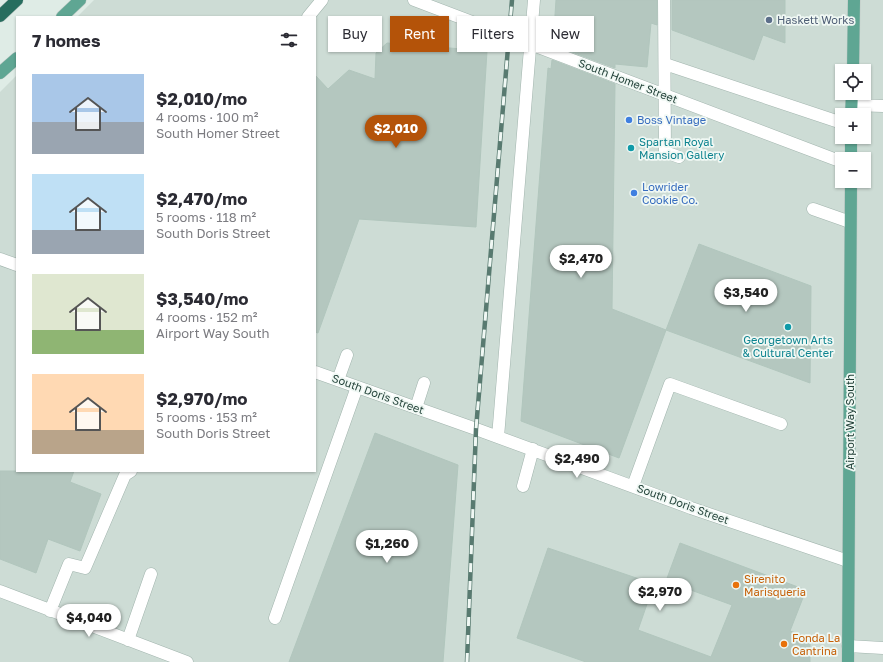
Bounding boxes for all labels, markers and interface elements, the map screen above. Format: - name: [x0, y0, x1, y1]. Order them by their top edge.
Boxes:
- place label: Haskett Works: [777, 13, 854, 26]
- marker: Haskett Works: [764, 15, 774, 25]
- chip: Buy: [328, 16, 382, 52]
- chip: Rent: [390, 16, 449, 52]
- chip: Filters: [457, 16, 528, 52]
- chip: New: [536, 16, 594, 52]
- icon: filters: [278, 29, 300, 51]
- text: 7 homes: [32, 30, 100, 51]
- street label: South Homer Street: [577, 56, 679, 105]
- map controls: [835, 64, 871, 188]
- button: locate: [835, 64, 871, 100]
- text: $2,010/mo: [156, 88, 247, 109]
- icon: home: [64, 90, 112, 138]
- button: +: [835, 108, 871, 144]
- text: 4 rooms · 100 m²: [156, 109, 258, 125]
- place label: Boss Vintage: [637, 113, 706, 126]
- pin: $2,010: [363, 115, 429, 149]
- marker: Boss Vintage: [624, 115, 634, 125]
- text: $2,010: [374, 120, 418, 136]
- text: South Homer Street: [156, 125, 280, 141]
- place label: Spartan Royal Mansion Gallery: [639, 135, 724, 161]
- marker: Spartan Royal Mansion Gallery: [626, 143, 636, 153]
- button: −: [835, 152, 871, 188]
- place label: Lowrider Cookie Co.: [642, 180, 698, 206]
- text: $2,470/mo: [156, 188, 247, 209]
- marker: Lowrider Cookie Co.: [629, 188, 639, 198]
- icon: home: [64, 190, 112, 238]
- text: 5 rooms · 118 m²: [156, 209, 256, 225]
- text: South Doris Street: [156, 225, 271, 241]
- pin: $2,470: [548, 245, 614, 279]
- text: $2,470: [559, 250, 603, 266]
- pin: $3,540: [713, 279, 779, 313]
- text: $3,540: [723, 284, 769, 300]
- text: $3,540/mo: [156, 288, 248, 309]
- icon: home: [64, 290, 112, 338]
- text: 4 rooms · 152 m²: [156, 309, 257, 325]
- marker: Georgetown Arts & Cultural Center: [783, 322, 793, 332]
- text: Airport Way South: [156, 325, 270, 341]
- place label: Georgetown Arts & Cultural Center: [743, 333, 834, 359]
- street label: South Doris Street: [330, 371, 426, 416]
- street label: Airport Way South: [843, 374, 856, 470]
- text: $2,970/mo: [156, 388, 248, 409]
- icon: home: [64, 390, 112, 438]
- text: 5 rooms · 153 m²: [156, 409, 257, 425]
- text: South Doris Street: [156, 425, 271, 441]
- pin: $2,490: [544, 445, 610, 479]
- text: $2,490: [554, 450, 600, 466]
- street label: South Doris Street: [635, 481, 731, 526]
- pin: $1,260: [354, 530, 420, 564]
- text: $1,260: [365, 535, 409, 551]
- place label: Sirenito Marisqueria: [744, 572, 806, 598]
- pin: $2,970: [627, 578, 693, 612]
- marker: Sirenito Marisqueria: [731, 580, 741, 590]
- text: $2,970: [638, 583, 682, 599]
- pin: $4,040: [56, 604, 122, 638]
- text: $4,040: [66, 609, 112, 625]
- place label: Fonda La Cantrina: [792, 631, 840, 657]
- marker: Fonda La Cantrina: [779, 639, 789, 649]

